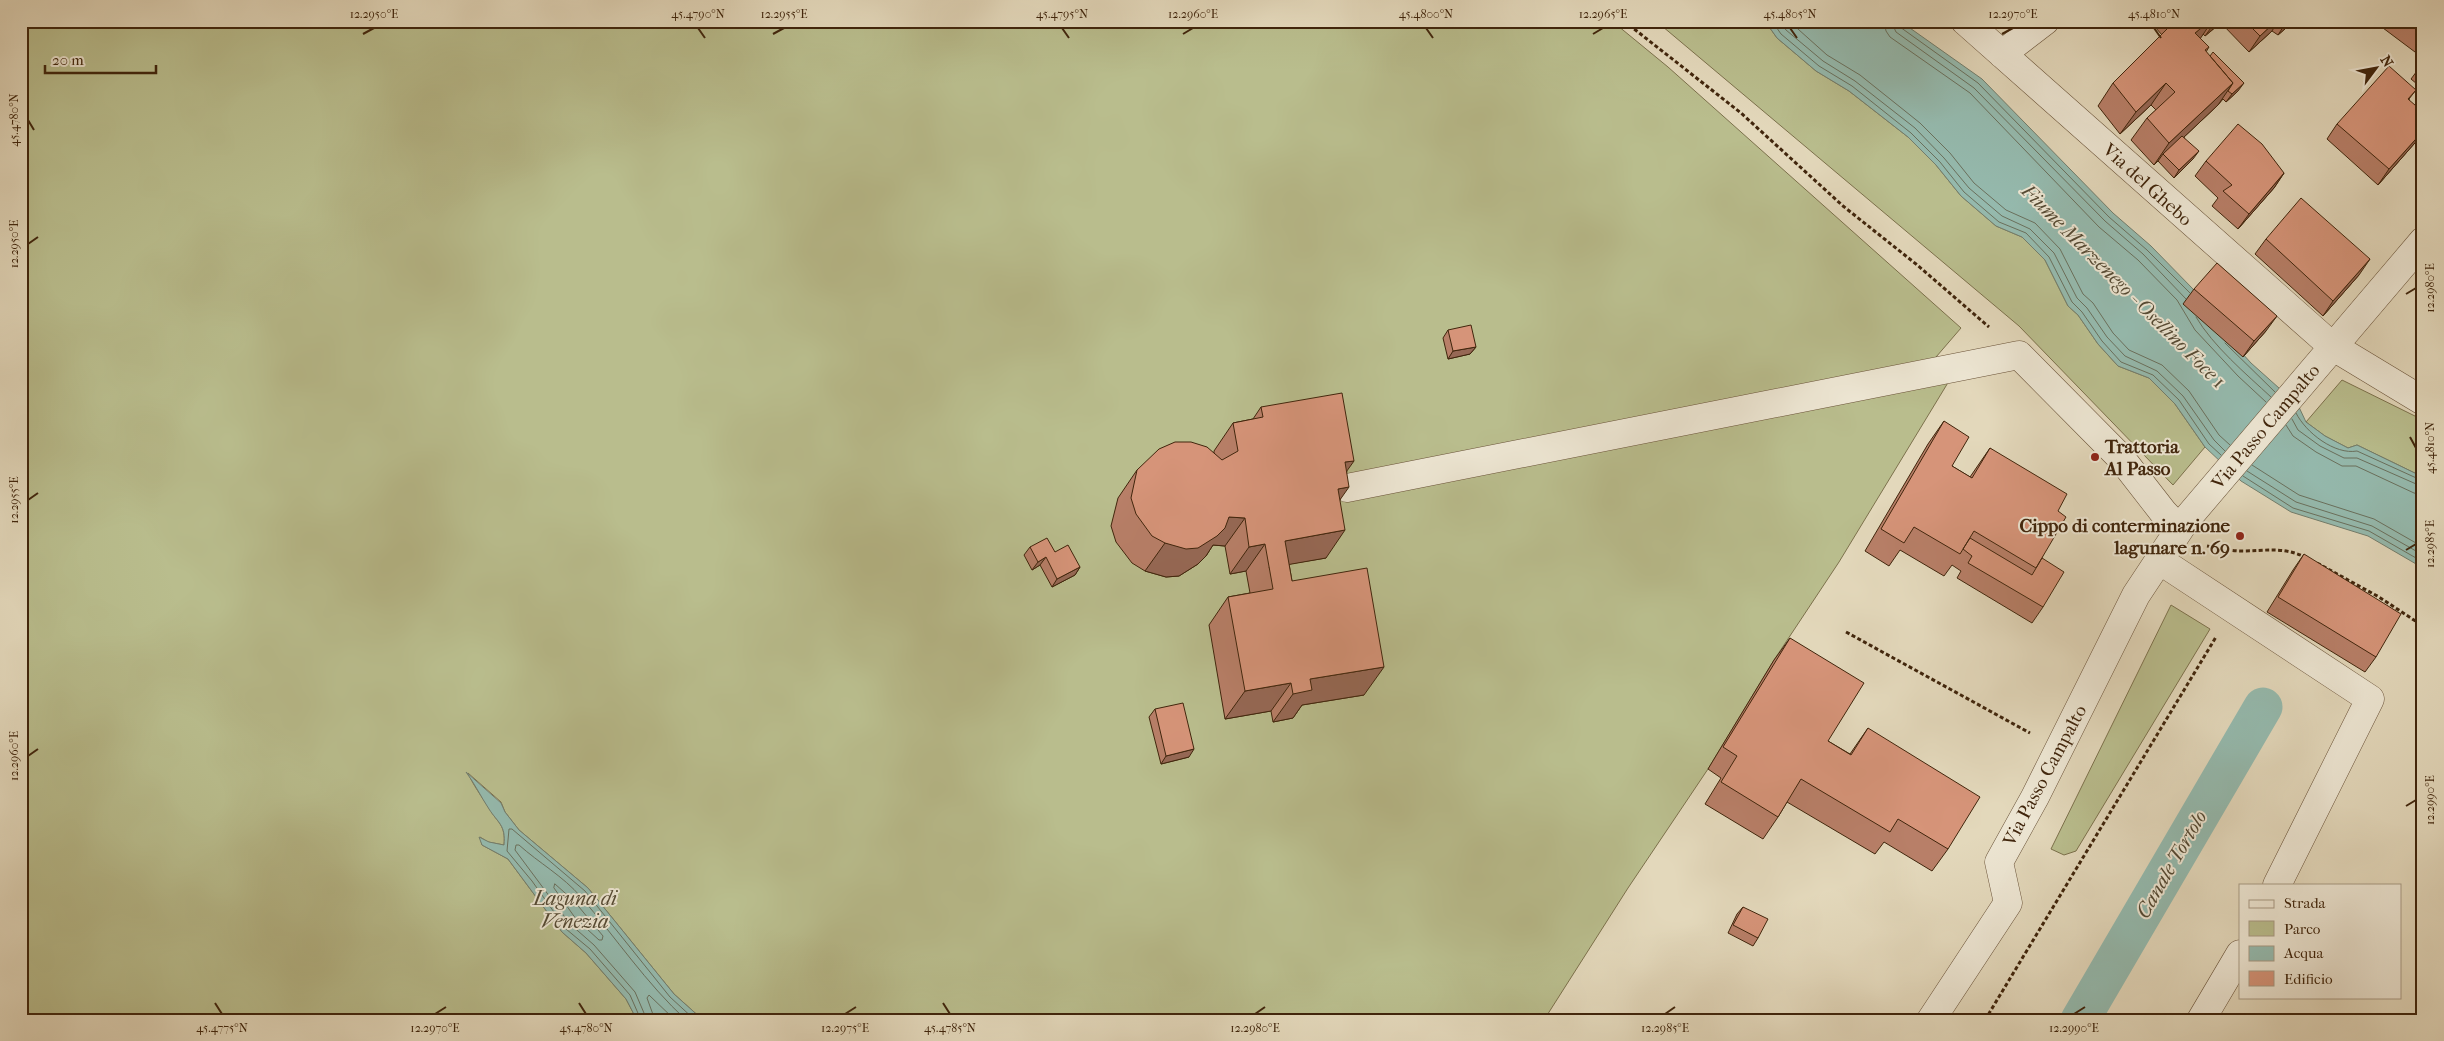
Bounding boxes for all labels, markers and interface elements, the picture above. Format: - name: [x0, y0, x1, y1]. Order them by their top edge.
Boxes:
- text: 12.2950°E: [350, 7, 398, 21]
- text: 45.4790°N: [671, 7, 725, 21]
- text: 12.2955°E: [760, 7, 808, 21]
- text: 45.4795°N: [1036, 7, 1088, 21]
- text: 12.2960°E: [1168, 7, 1218, 21]
- text: 45.4800°N: [1399, 7, 1453, 21]
- text: 12.2965°E: [1579, 7, 1627, 21]
- text: 45.4805°N: [1764, 7, 1816, 21]
- text: 12.2970°E: [1988, 7, 2038, 21]
- text: 45.4810°N: [2128, 7, 2180, 21]
- scale bar: [45, 42, 156, 74]
- north arrow: [2352, 42, 2402, 92]
- text: 20 m: [52, 51, 84, 69]
- text: N: [2377, 52, 2397, 71]
- text: 45.4780°N: [7, 93, 21, 147]
- street label: Via del Ghebo: [2097, 138, 2197, 231]
- water label: Fiume Marzenego - Osellino Foce 1: [2016, 179, 2230, 393]
- text: 12.2950°E: [7, 220, 21, 268]
- text: 12.2980°E: [2423, 263, 2437, 313]
- street label: Via Passo Campalto: [2206, 359, 2325, 494]
- text: 45.4810°N: [2423, 422, 2437, 474]
- place label: Trattoria Al Passo: [2104, 436, 2180, 480]
- marker: Trattoria Al Passo: [2089, 451, 2101, 463]
- text: 12.2955°E: [7, 476, 21, 524]
- place label: Cippo di conterminazione lagunare n. 69: [2019, 515, 2231, 559]
- text: 12.2985°E: [2423, 520, 2437, 568]
- marker: Cippo di conterminazione lagunare n. 69: [2234, 530, 2246, 542]
- street label: Via Passo Campalto: [1998, 701, 2092, 851]
- text: 12.2960°E: [7, 731, 21, 781]
- text: 12.2990°E: [2423, 775, 2437, 825]
- water label: Canale Tortolo: [2131, 806, 2212, 922]
- legend: [2239, 884, 2402, 998]
- water label: Laguna di Venezia: [531, 887, 618, 933]
- text: Strada: [2284, 894, 2327, 912]
- text: Parco: [2284, 920, 2321, 938]
- text: Acqua: [2283, 944, 2325, 962]
- text: Edificio: [2284, 970, 2333, 988]
- text: 45.4775°N: [196, 1021, 248, 1035]
- text: 12.2970°E: [410, 1021, 460, 1035]
- text: 45.4780°N: [559, 1021, 613, 1035]
- text: 12.2975°E: [821, 1021, 869, 1035]
- text: 45.4785°N: [924, 1021, 976, 1035]
- text: 12.2980°E: [1230, 1021, 1280, 1035]
- text: 12.2985°E: [1641, 1021, 1689, 1035]
- text: 12.2990°E: [2049, 1021, 2099, 1035]

